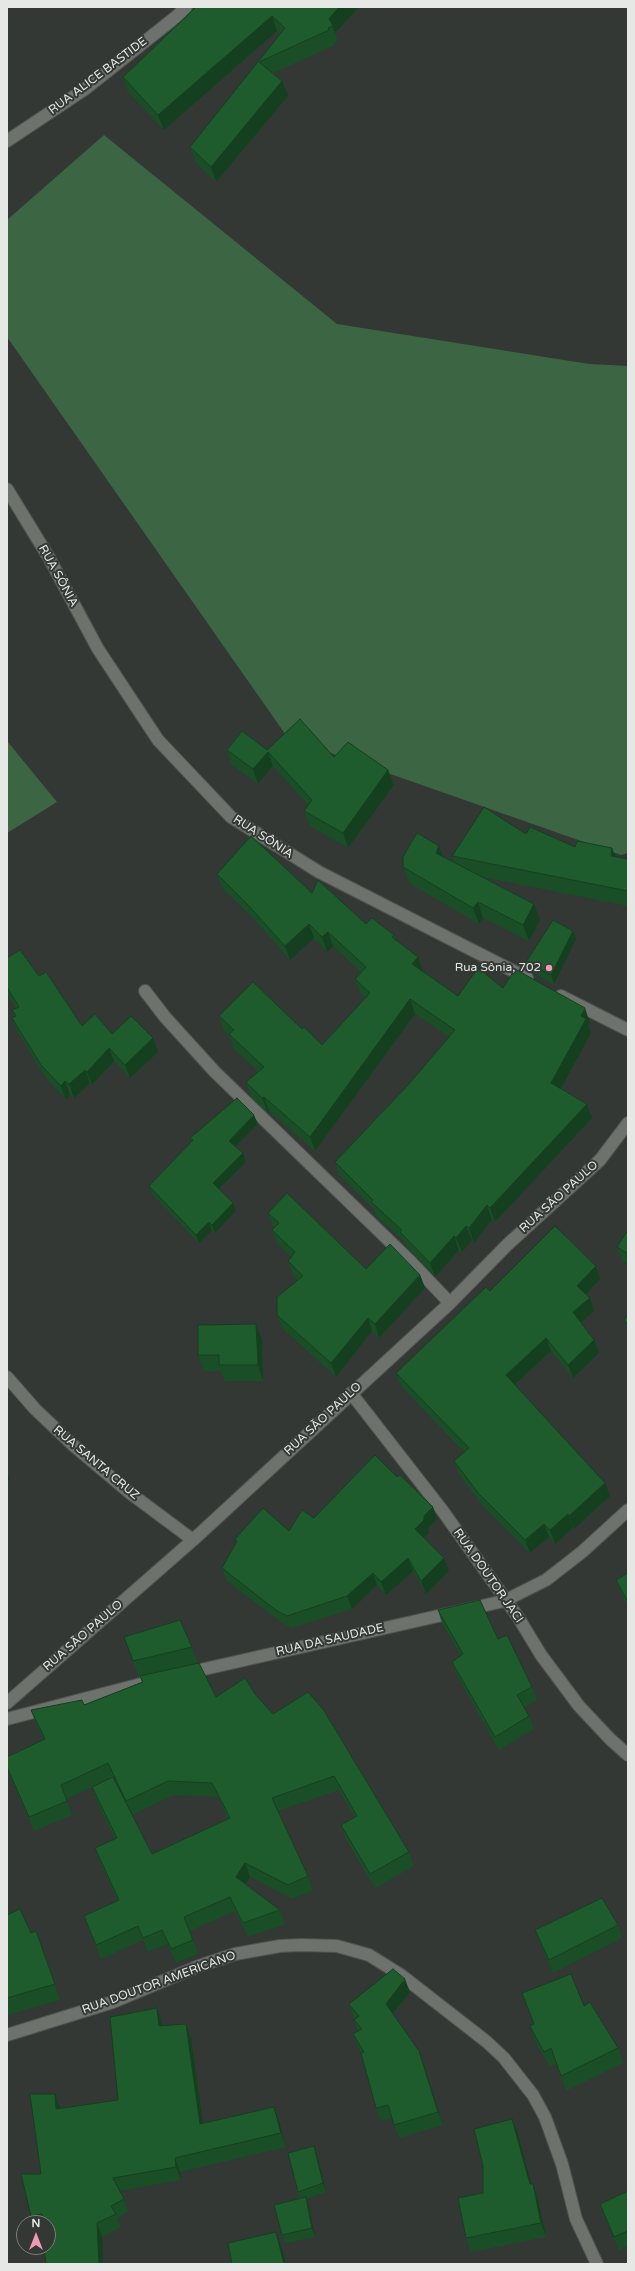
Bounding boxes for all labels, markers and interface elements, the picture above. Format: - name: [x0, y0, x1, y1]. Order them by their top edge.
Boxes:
- street label: RUA ALICE BASTIDE: [46, 34, 150, 118]
- street label: RUA SÔNIA: [35, 543, 81, 609]
- street label: RUA SÔNIA: [230, 812, 296, 862]
- place label: Rua Sônia, 702: [455, 961, 541, 975]
- marker: Rua Sônia, 702: [544, 963, 554, 973]
- street label: RUA SÃO PAULO: [517, 1158, 601, 1236]
- street label: RUA SÃO PAULO: [281, 1379, 365, 1459]
- street label: RUA SANTA CRUZ: [50, 1423, 142, 1503]
- street label: RUA DOUTOR JACI: [450, 1526, 526, 1626]
- street label: RUA SÃO PAULO: [40, 1598, 126, 1674]
- street label: RUA DA SAUDADE: [275, 1621, 385, 1659]
- street label: RUA DOUTOR AMERICANO: [80, 1948, 238, 2018]
- north arrow: [16, 2215, 56, 2255]
- text: N: [32, 2217, 40, 2230]

